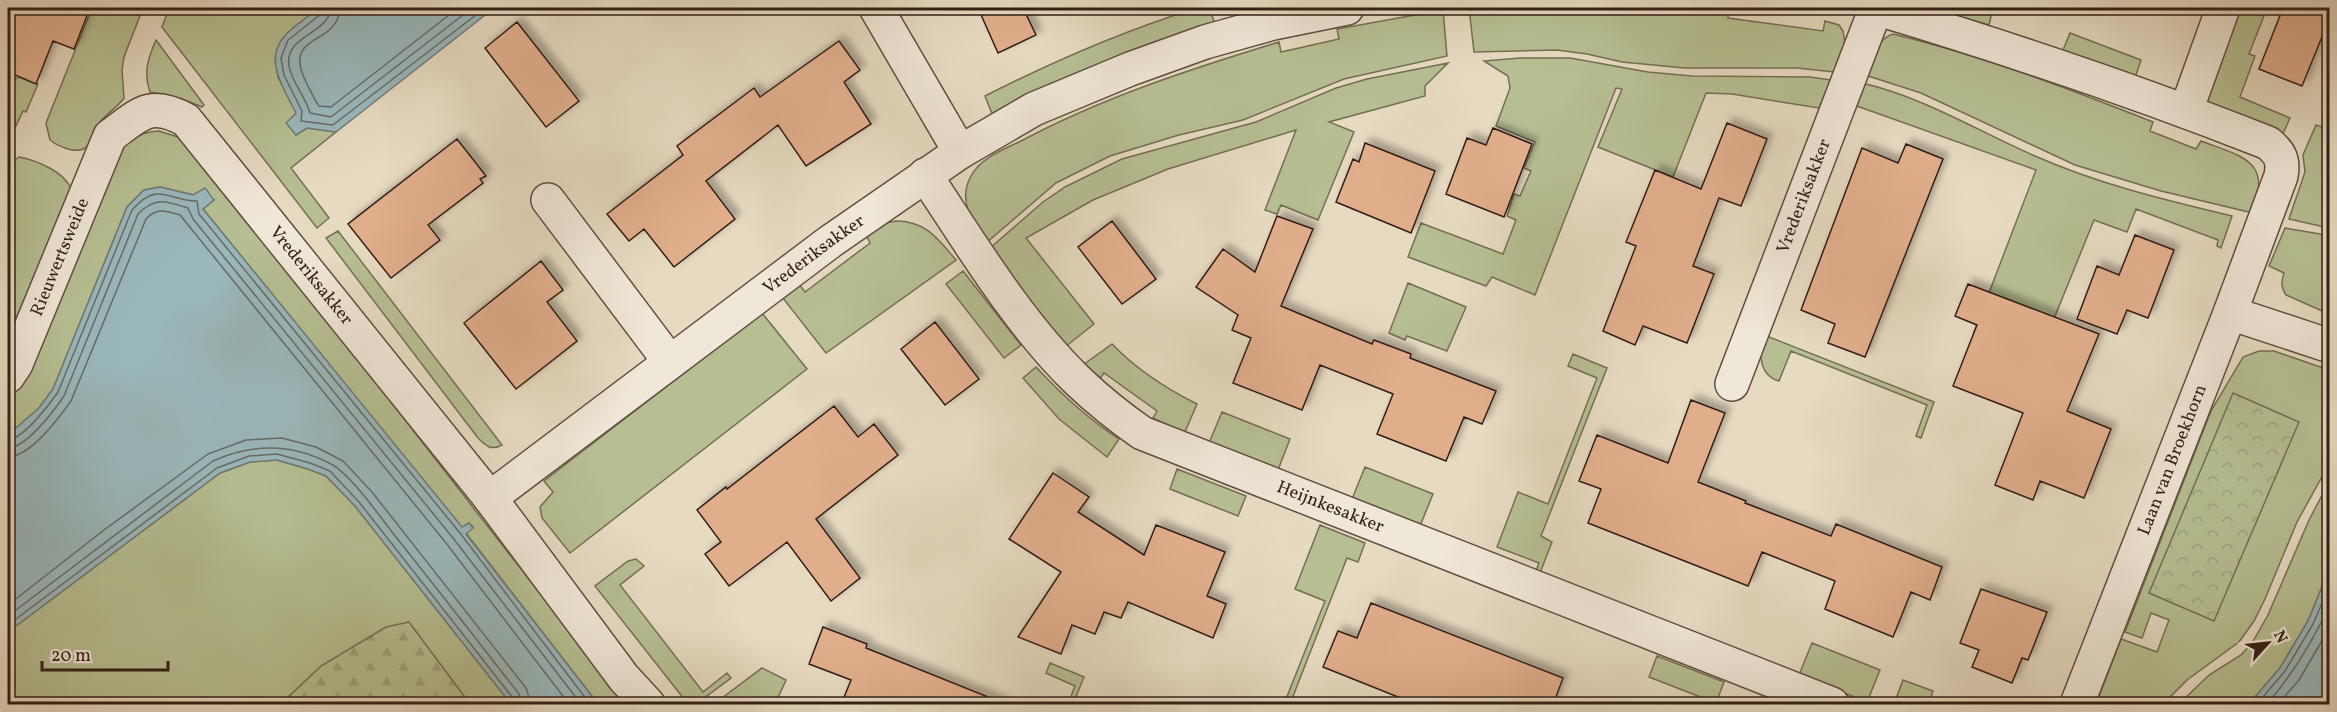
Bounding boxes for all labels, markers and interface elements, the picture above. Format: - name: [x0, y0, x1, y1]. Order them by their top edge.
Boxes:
- street label: Vrederiksakker: [1771, 135, 1837, 257]
- street label: Rieuwertsweide: [25, 194, 96, 320]
- street label: Vrederiksakker: [758, 209, 870, 301]
- street label: Vrederiksakker: [264, 221, 359, 331]
- street label: Laan van Broekhorn: [2132, 381, 2213, 539]
- street label: Heijnkesakker: [1273, 475, 1388, 540]
- north arrow: [2238, 613, 2298, 673]
- text: N: [2267, 627, 2292, 648]
- scale bar: [42, 634, 168, 672]
- text: 20 m: [51, 644, 91, 669]

